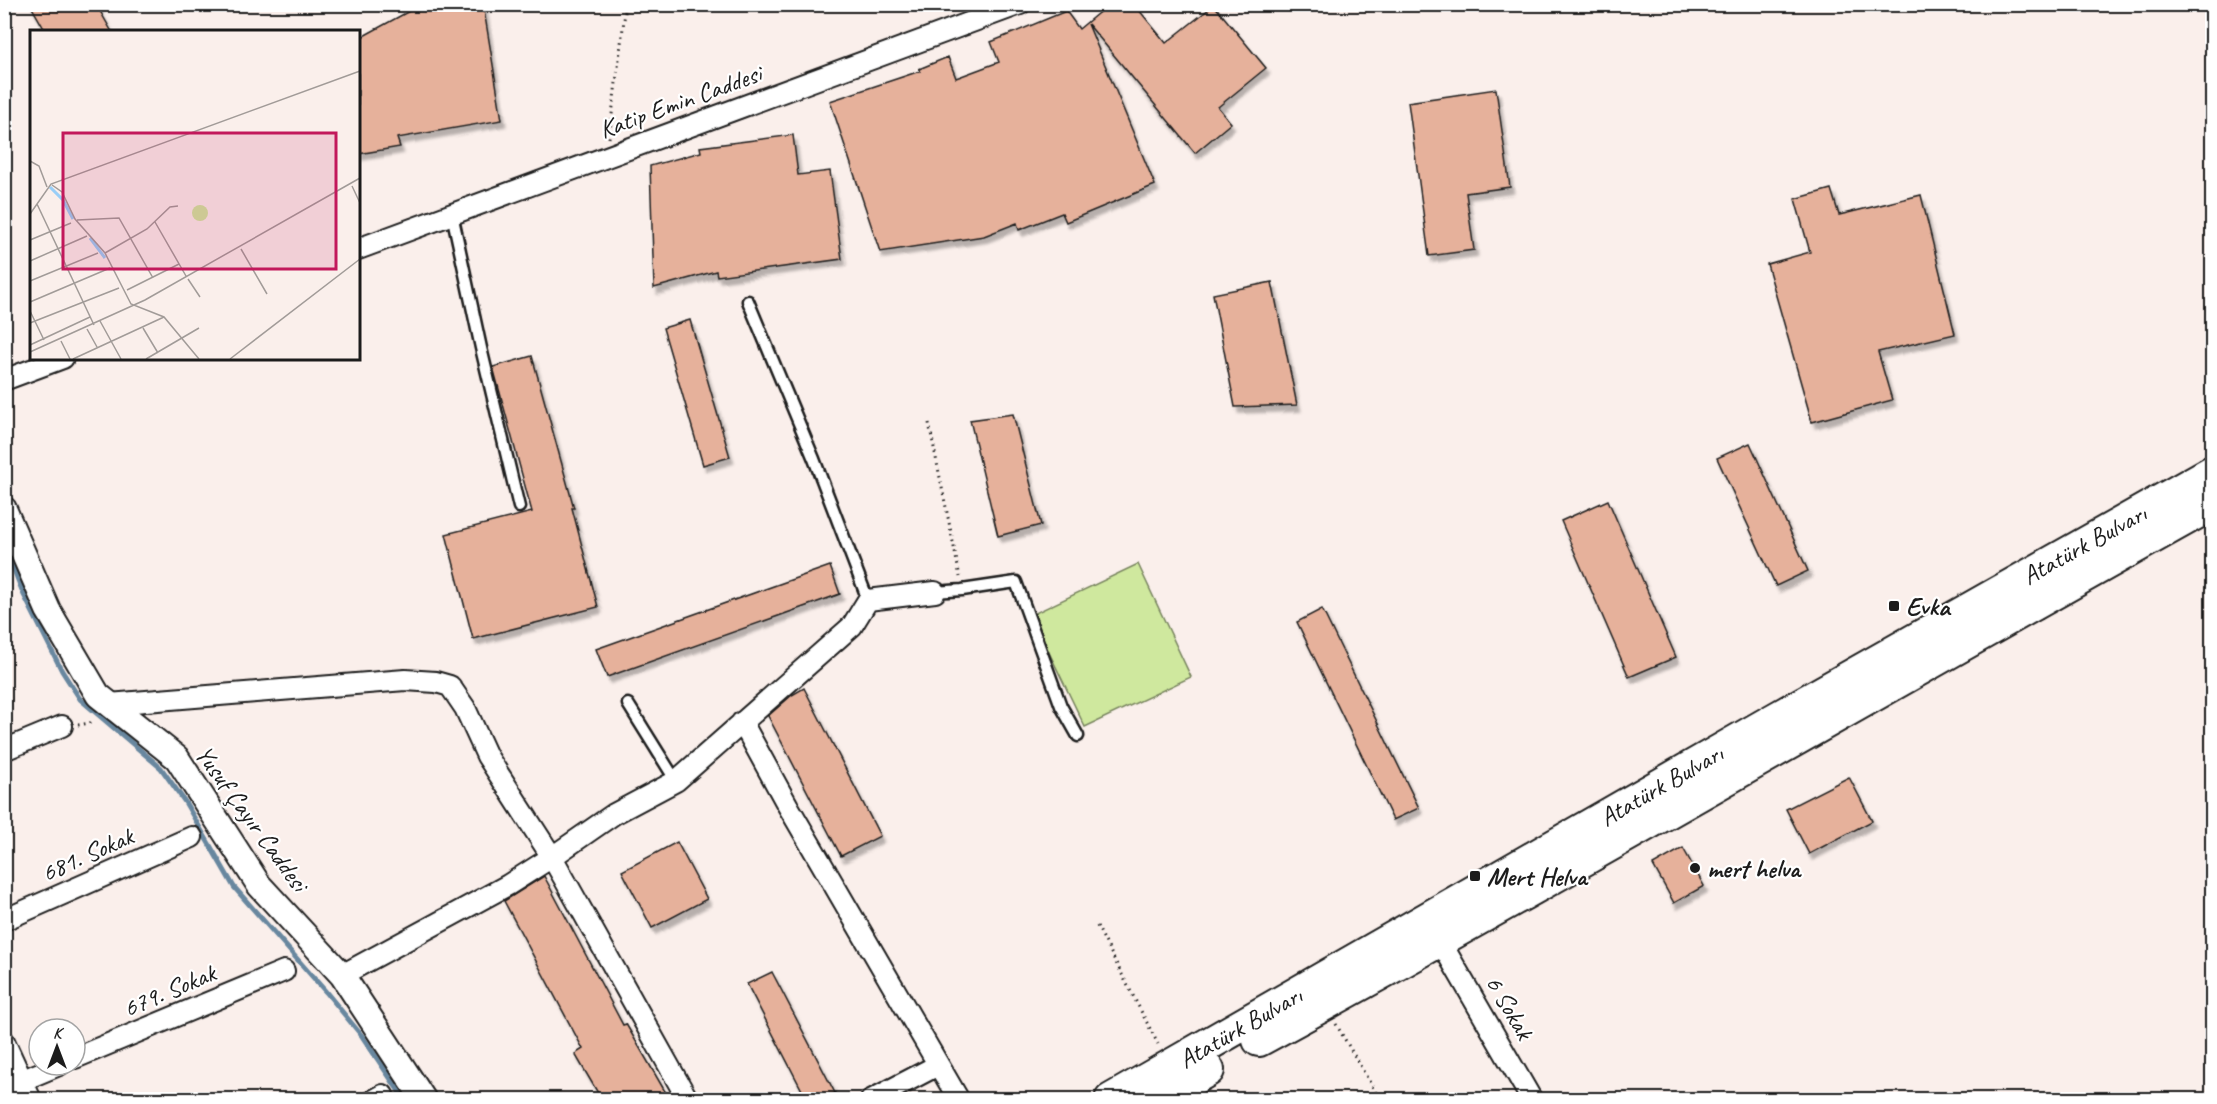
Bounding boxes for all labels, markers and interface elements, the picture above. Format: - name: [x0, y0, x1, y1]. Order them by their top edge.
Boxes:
- inset map: [30, 30, 360, 360]
- street label: Katip Emin Caddesi: [595, 56, 769, 146]
- street label: Atatürk Bulvarı: [2016, 496, 2153, 592]
- place label: Evka: [1906, 590, 1952, 623]
- marker: Evka: [1887, 599, 1901, 613]
- street label: Atatürk Bulvarı: [1594, 736, 1730, 834]
- street label: Yusuf Çayır Caddesi: [188, 739, 317, 900]
- street label: 681. Sokak: [36, 819, 140, 889]
- place label: mert helva: [1707, 852, 1802, 885]
- place label: Mert Helva: [1487, 860, 1589, 893]
- marker: mert helva: [1688, 861, 1702, 875]
- marker: Mert Helva: [1468, 869, 1482, 883]
- street label: 679. Sokak: [118, 956, 222, 1025]
- street label: 6 Sokak: [1478, 969, 1542, 1047]
- street label: Atatürk Bulvarı: [1173, 978, 1309, 1076]
- north arrow: [27, 1017, 87, 1077]
- text: K: [53, 1023, 65, 1043]

